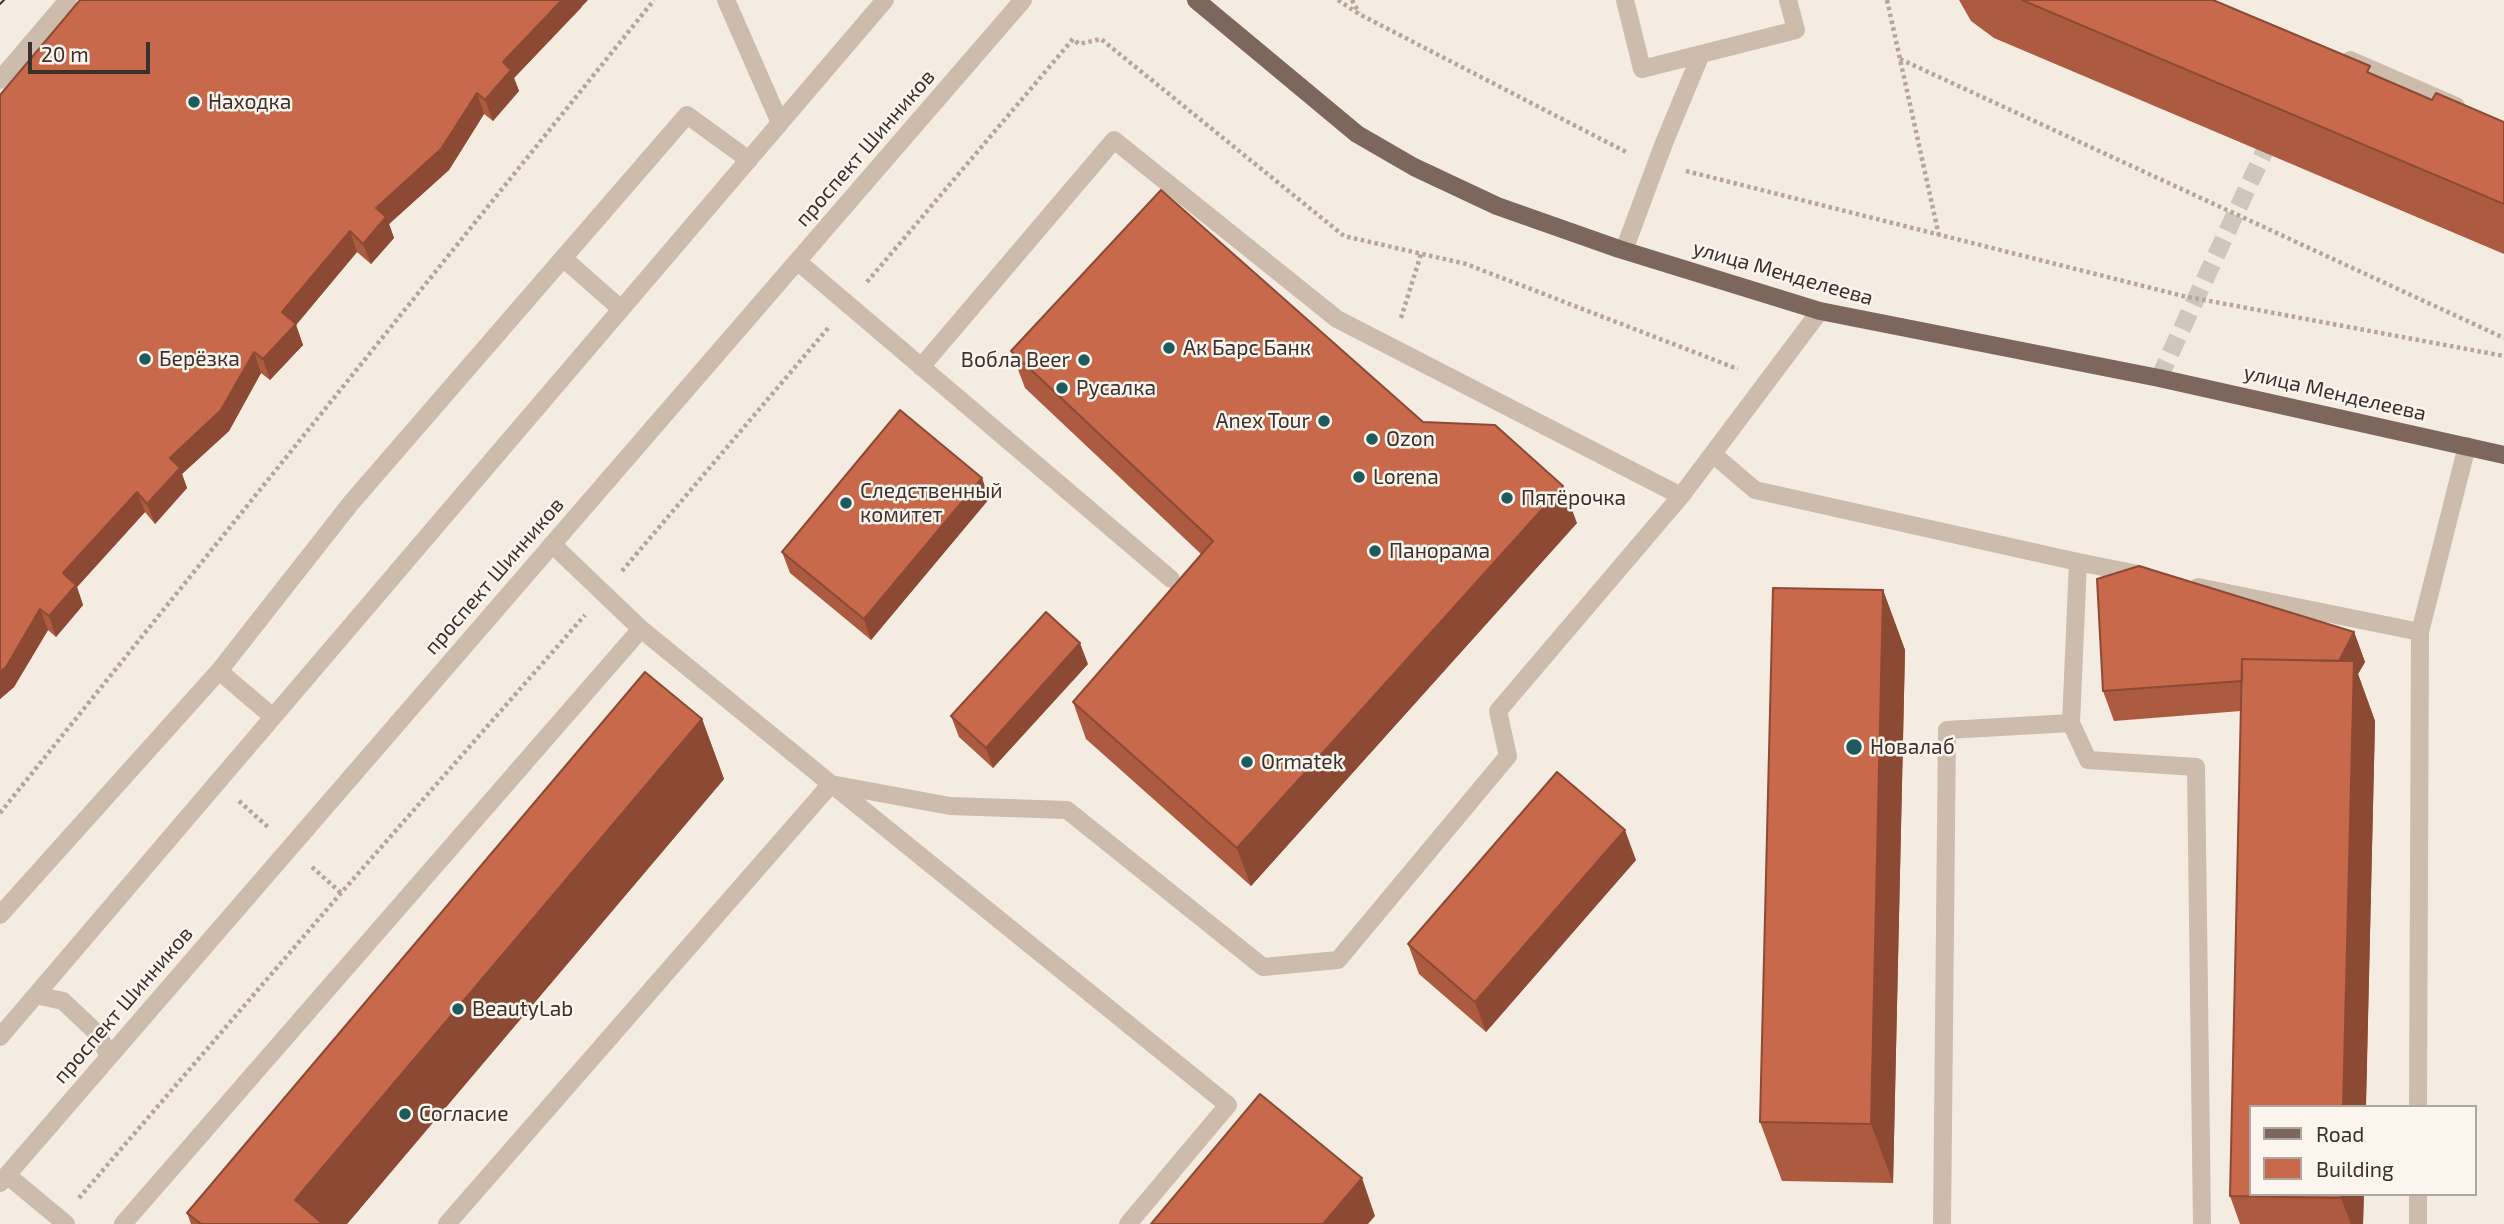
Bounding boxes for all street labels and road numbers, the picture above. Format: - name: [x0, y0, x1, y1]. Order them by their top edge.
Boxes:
- street label: проспект Шинников: [790, 64, 940, 232]
- street label: улица Менделеева: [1690, 235, 1876, 311]
- street label: улица Менделеева: [2241, 360, 2429, 426]
- street label: проспект Шинников: [419, 492, 569, 660]
- street label: проспект Шинников: [48, 921, 198, 1089]

